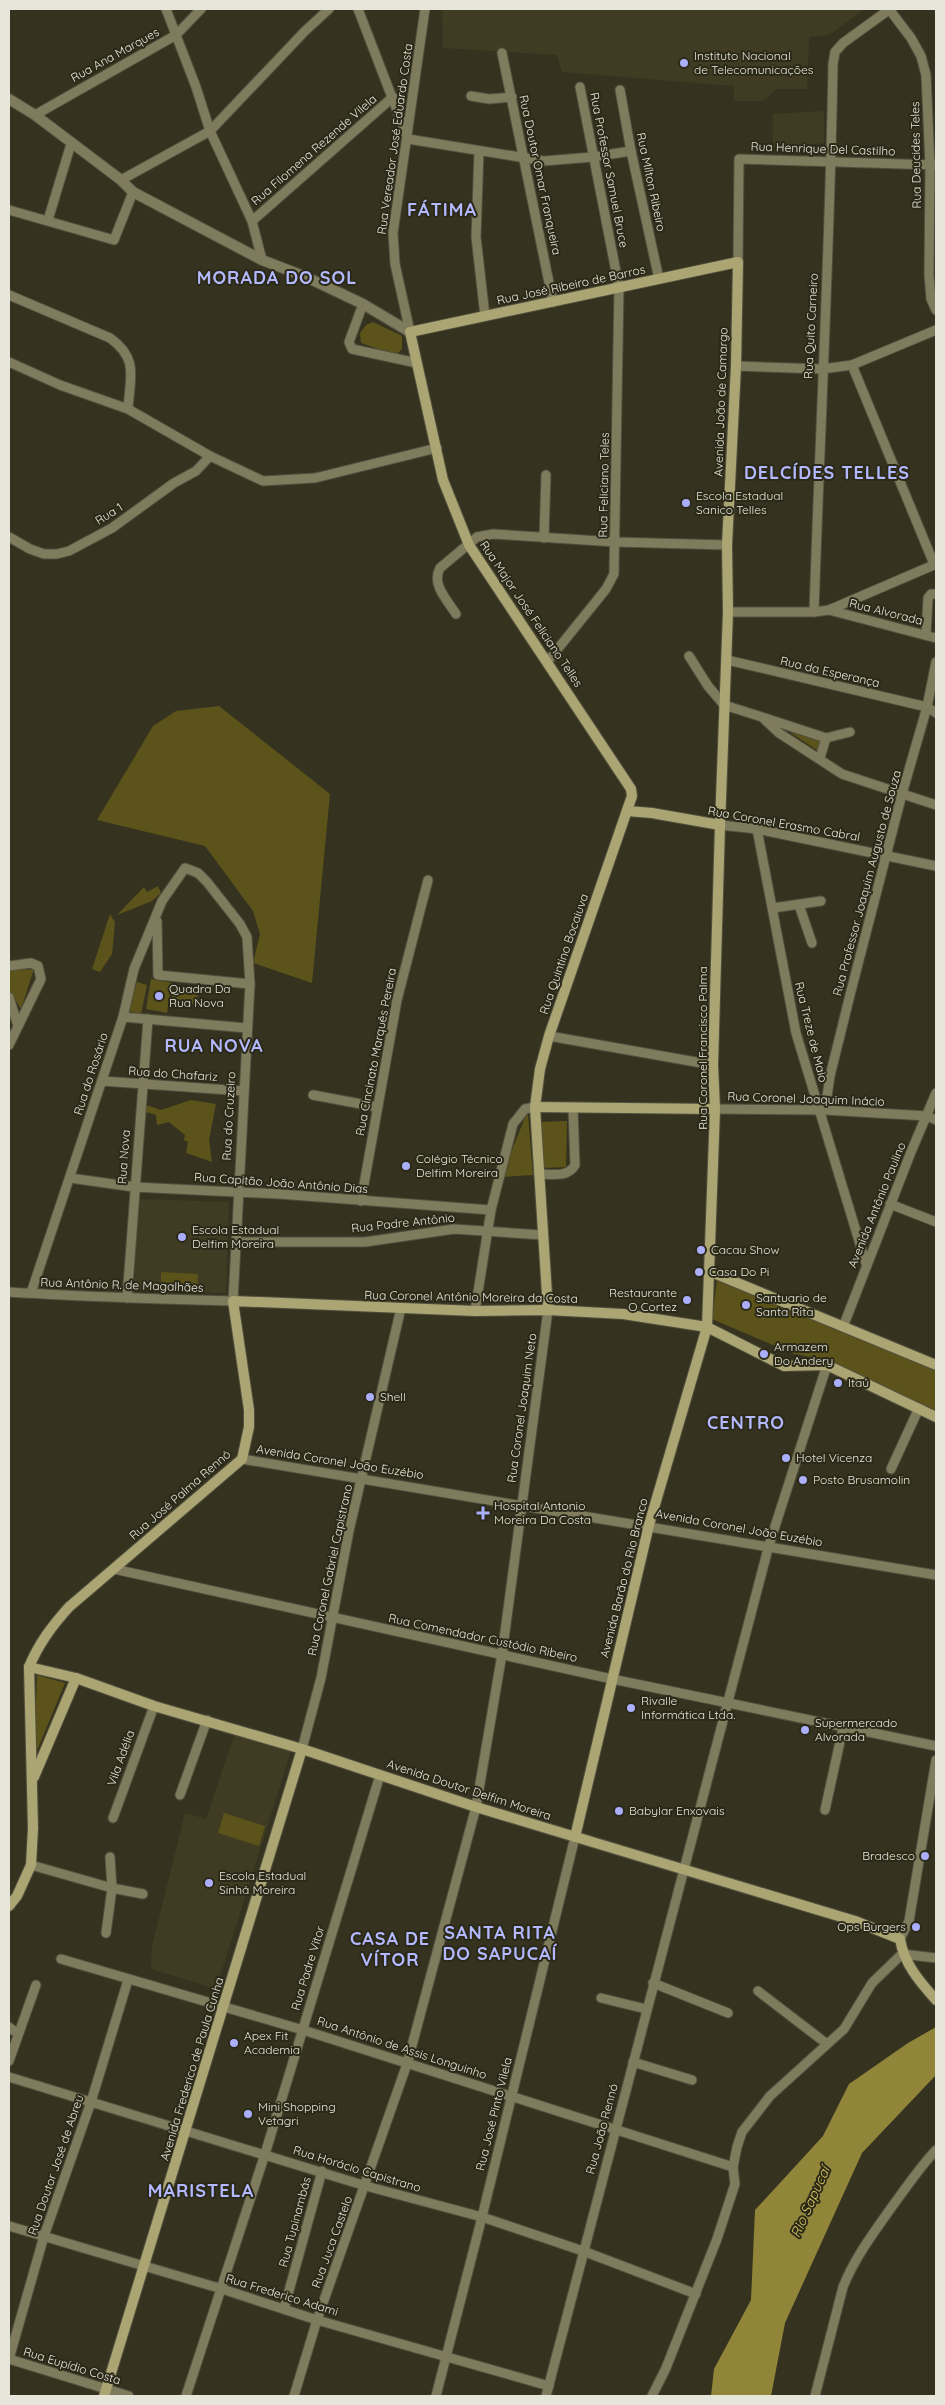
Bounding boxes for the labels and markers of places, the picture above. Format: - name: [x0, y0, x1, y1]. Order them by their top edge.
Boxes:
- place label: Instituto Nacional de Telecomunicações: [694, 48, 814, 77]
- marker: Instituto Nacional de Telecomunicações: [678, 57, 690, 69]
- place label: Escola Estadual Sanico Telles: [696, 488, 783, 517]
- marker: Escola Estadual Sanico Telles: [680, 497, 692, 509]
- place label: Quadra Da Rua Nova: [169, 981, 231, 1010]
- marker: Quadra Da Rua Nova: [153, 990, 165, 1002]
- place label: Colégio Técnico Delfim Moreira: [416, 1151, 503, 1180]
- marker: Colégio Técnico Delfim Moreira: [400, 1160, 412, 1172]
- place label: Escola Estadual Delfim Moreira: [192, 1222, 279, 1251]
- marker: Escola Estadual Delfim Moreira: [176, 1231, 188, 1243]
- place label: Cacau Show: [711, 1242, 779, 1257]
- marker: Cacau Show: [695, 1244, 707, 1256]
- place label: Casa Do Pi: [709, 1264, 769, 1279]
- marker: Casa Do Pi: [693, 1266, 705, 1278]
- place label: Restaurante O Cortez: [609, 1285, 677, 1314]
- place label: Santuario de Santa Rita: [756, 1290, 827, 1319]
- marker: Restaurante O Cortez: [681, 1294, 693, 1306]
- marker: Santuario de Santa Rita: [740, 1299, 752, 1311]
- place label: Armazem Do Andery: [774, 1339, 833, 1368]
- marker: Armazem Do Andery: [758, 1348, 770, 1360]
- place label: Itaú: [848, 1375, 869, 1390]
- marker: Itaú: [832, 1377, 844, 1389]
- place label: Shell: [380, 1389, 406, 1404]
- marker: Shell: [364, 1391, 376, 1403]
- place label: Hotel Vicenza: [796, 1450, 872, 1465]
- marker: Hotel Vicenza: [780, 1452, 792, 1464]
- place label: Posto Brusamolin: [813, 1472, 910, 1487]
- marker: Posto Brusamolin: [797, 1474, 809, 1486]
- place label: Hospital Antonio Moreira Da Costa: [494, 1498, 591, 1527]
- marker: Hospital Antonio Moreira Da Costa: [476, 1506, 490, 1520]
- place label: Rivalle Informática Ltda.: [641, 1693, 735, 1722]
- marker: Rivalle Informática Ltda.: [625, 1702, 637, 1714]
- place label: Supermercado Alvorada: [815, 1715, 897, 1744]
- marker: Supermercado Alvorada: [799, 1724, 811, 1736]
- place label: Babylar Enxovais: [629, 1803, 725, 1818]
- marker: Babylar Enxovais: [613, 1805, 625, 1817]
- place label: Bradesco: [862, 1848, 915, 1863]
- marker: Bradesco: [919, 1850, 931, 1862]
- place label: Escola Estadual Sinhá Moreira: [219, 1868, 306, 1897]
- marker: Escola Estadual Sinhá Moreira: [203, 1877, 215, 1889]
- place label: Ops Burgers: [837, 1919, 906, 1934]
- marker: Ops Burgers: [910, 1921, 922, 1933]
- place label: Apex Fit Academia: [244, 2028, 300, 2057]
- marker: Apex Fit Academia: [228, 2037, 240, 2049]
- place label: Mini Shopping Vetagri: [258, 2099, 336, 2128]
- marker: Mini Shopping Vetagri: [242, 2108, 254, 2120]

